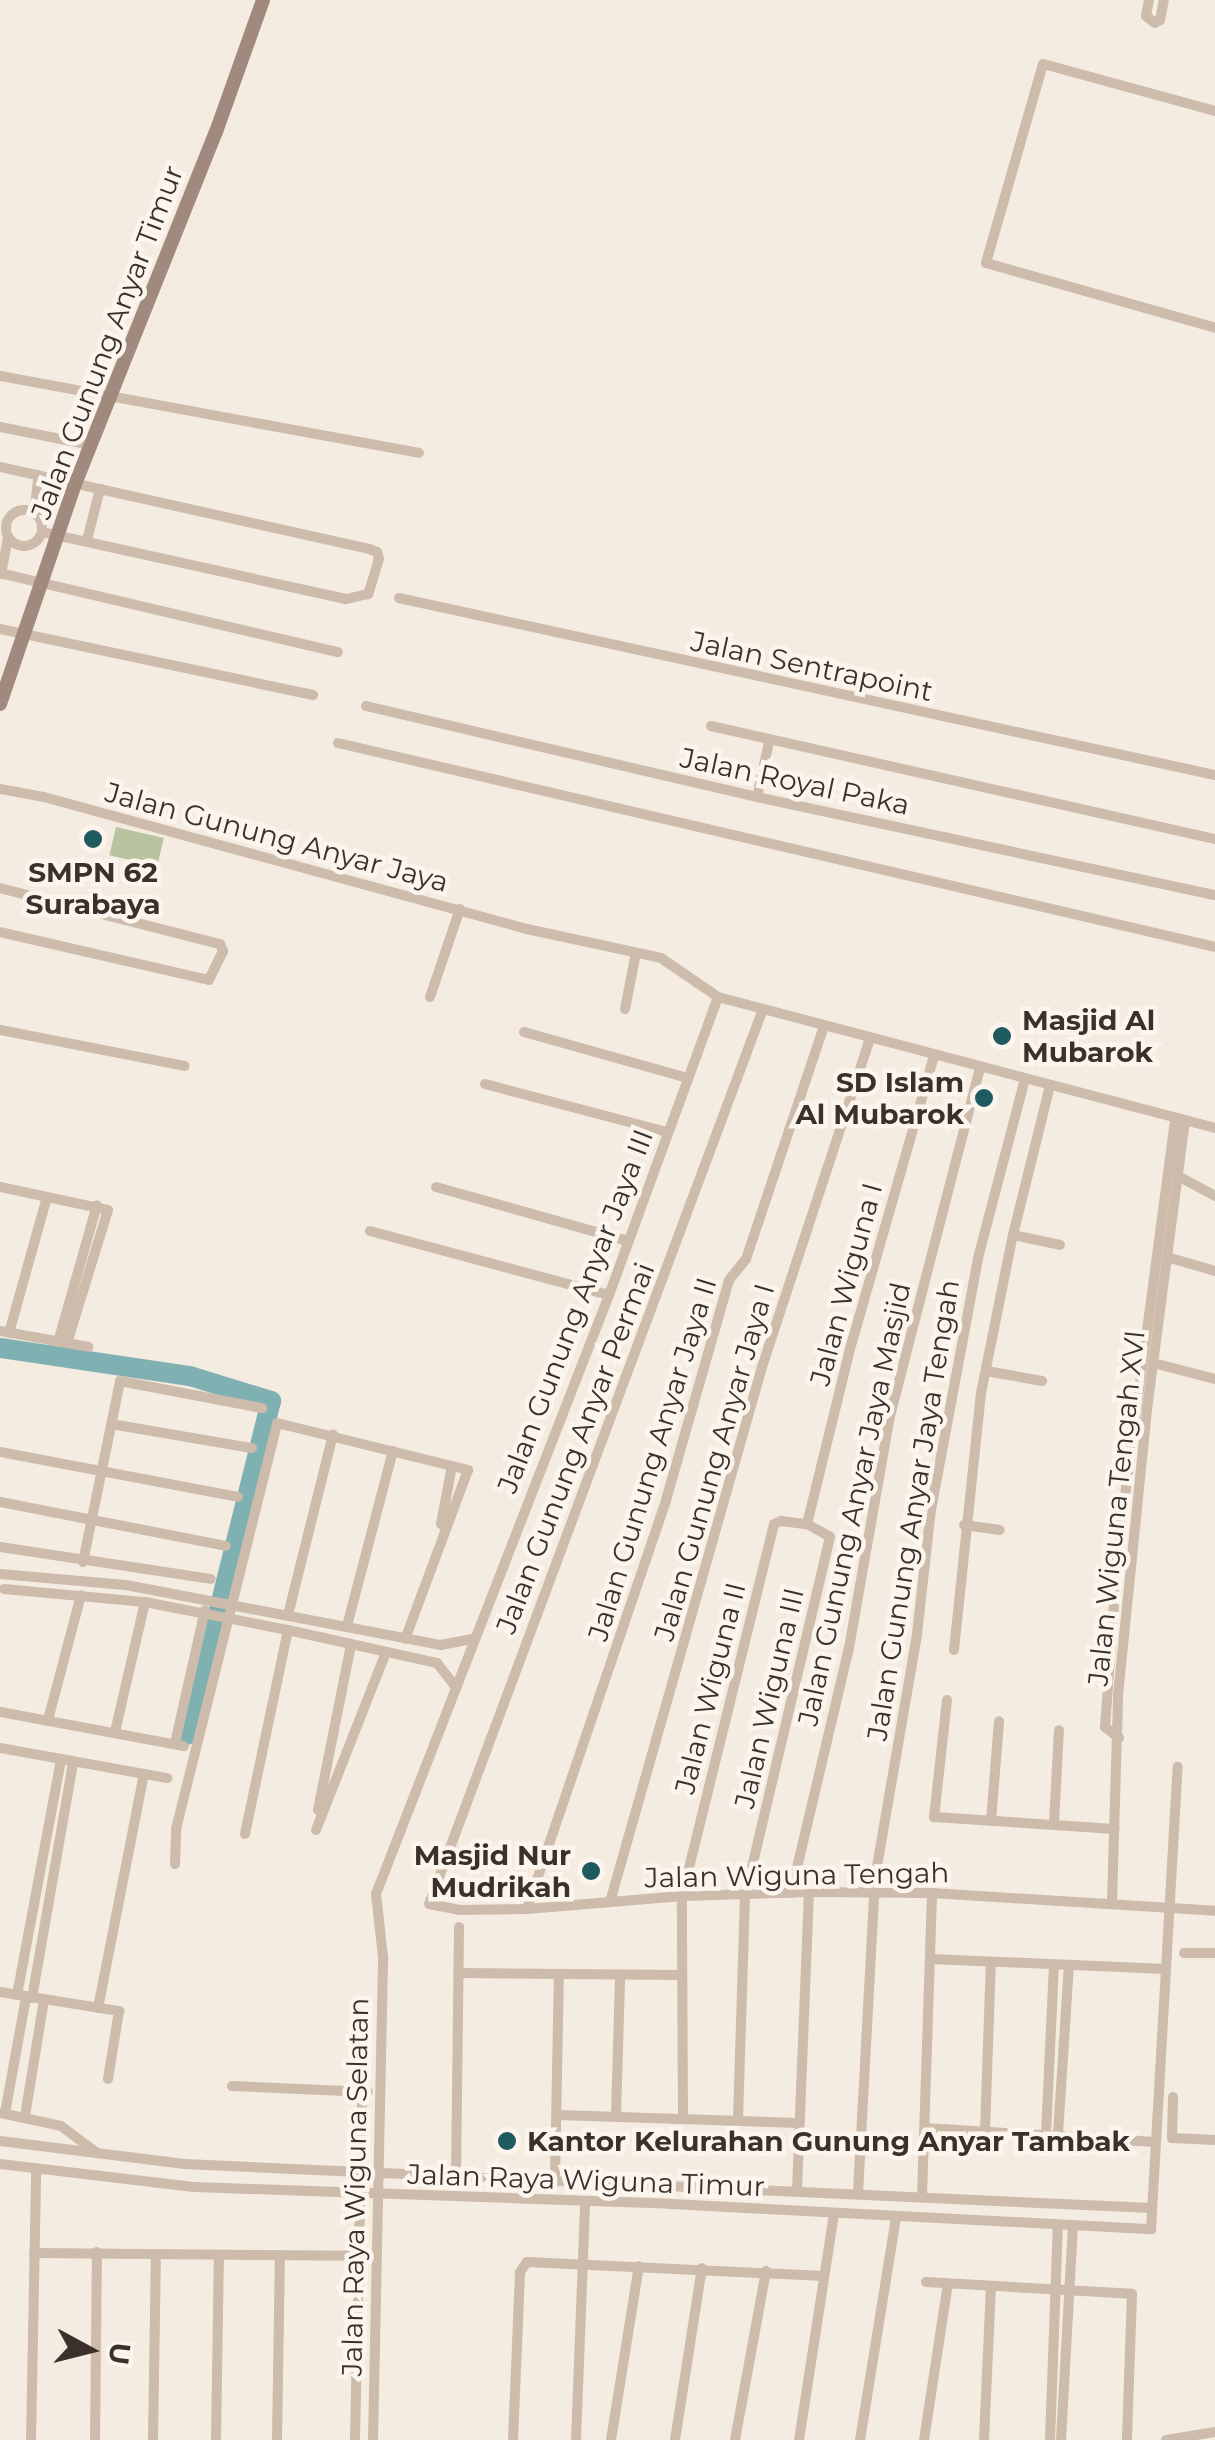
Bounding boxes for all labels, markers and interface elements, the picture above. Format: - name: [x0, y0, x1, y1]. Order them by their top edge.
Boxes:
- street label: Jalan Gunung Anyar Timur: [24, 160, 190, 524]
- street label: Jalan Sentrapoint: [688, 624, 936, 708]
- street label: Jalan Royal Paka: [677, 740, 913, 822]
- street label: Jalan Gunung Anyar Jaya: [102, 775, 452, 899]
- marker: SMPN 62 Surabaya: [82, 828, 104, 850]
- place label: SMPN 62 Surabaya: [26, 855, 160, 921]
- place label: Masjid Al Mubarok: [1022, 1003, 1155, 1069]
- marker: Masjid Al Mubarok: [991, 1025, 1013, 1047]
- place label: SD Islam Al Mubarok: [795, 1065, 964, 1131]
- marker: SD Islam Al Mubarok: [973, 1087, 995, 1109]
- street label: Jalan Gunung Anyar Jaya III: [490, 1125, 660, 1497]
- street label: Jalan Wiguna I: [803, 1179, 889, 1389]
- street label: Jalan Gunung Anyar Permai: [489, 1258, 661, 1638]
- street label: Jalan Gunung Anyar Jaya II: [581, 1273, 723, 1645]
- street label: Jalan Gunung Anyar Jaya Tengah: [860, 1277, 966, 1743]
- street label: Jalan Gunung Anyar Jaya Masjid: [791, 1279, 917, 1729]
- street label: Jalan Gunung Anyar Jaya I: [647, 1280, 781, 1644]
- street label: Jalan Wiguna Tengah XVI: [1081, 1328, 1151, 1688]
- street label: Jalan Wiguna II: [667, 1579, 753, 1797]
- street label: Jalan Wiguna III: [727, 1585, 811, 1811]
- place label: Masjid Nur Mudrikah: [414, 1838, 571, 1904]
- street label: Jalan Wiguna Tengah: [644, 1856, 950, 1894]
- marker: Masjid Nur Mudrikah: [580, 1860, 602, 1882]
- street label: Jalan Raya Wiguna Selatan: [335, 1997, 375, 2377]
- place label: Kantor Kelurahan Gunung Anyar Tambak: [527, 2124, 1130, 2158]
- marker: Kantor Kelurahan Gunung Anyar Tambak: [496, 2130, 518, 2152]
- street label: Jalan Raya Wiguna Timur: [407, 2157, 765, 2203]
- north arrow: [40, 2300, 140, 2400]
- text: U: [102, 2341, 138, 2367]

